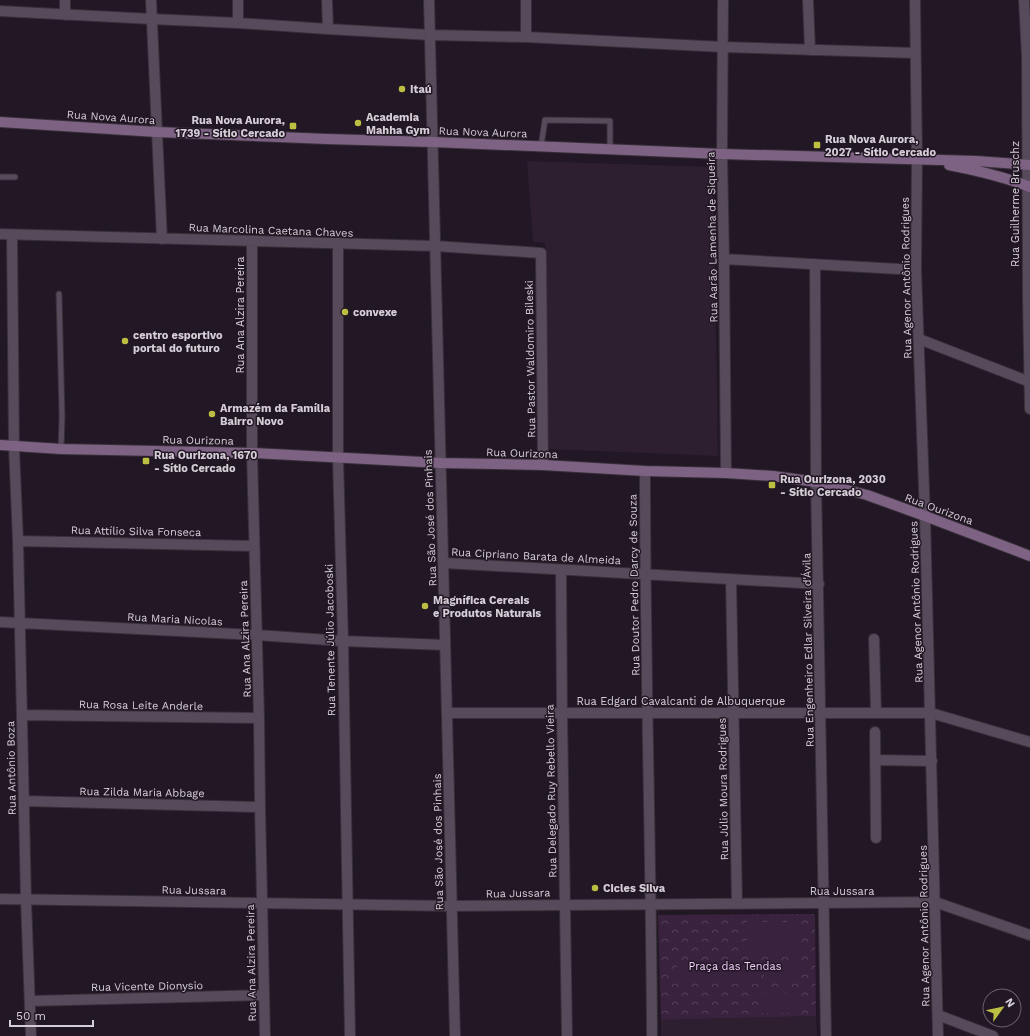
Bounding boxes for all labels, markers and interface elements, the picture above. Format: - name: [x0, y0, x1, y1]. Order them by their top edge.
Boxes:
- place label: Itaú: [410, 83, 432, 96]
- marker: Itaú: [397, 84, 407, 94]
- street label: Rua Nova Aurora: [66, 108, 156, 127]
- place label: Academia Mahha Gym: [366, 111, 430, 137]
- place label: Rua Nova Aurora, 1739 - Sítio Cercado: [176, 114, 285, 140]
- marker: Academia Mahha Gym: [353, 118, 363, 128]
- marker: Rua Nova Aurora, 1739 - Sítio Cercado: [288, 121, 298, 131]
- street label: Rua Nova Aurora: [438, 124, 527, 141]
- place label: Rua Nova Aurora, 2027 - Sítio Cercado: [825, 133, 937, 159]
- marker: Rua Nova Aurora, 2027 - Sítio Cercado: [812, 140, 822, 150]
- street label: Rua Guilherme Bruschz: [1009, 141, 1022, 267]
- street label: Rua Aarão Lamenha de Siqueira: [705, 151, 720, 323]
- street label: Rua Agenor Antônio Rodrigues: [899, 197, 914, 359]
- street label: Rua Marcolina Caetana Chaves: [188, 221, 354, 240]
- street label: Rua Ana Alzira Pereira: [234, 256, 247, 374]
- street label: Rua Pastor Waldomiro Bileski: [523, 280, 538, 438]
- place label: convexe: [353, 306, 397, 319]
- marker: convexe: [340, 307, 350, 317]
- place label: centro esportivo portal do futuro: [133, 329, 223, 355]
- marker: centro esportivo portal do futuro: [120, 336, 130, 346]
- place label: Armazém da Família Bairro Novo: [220, 402, 331, 428]
- marker: Armazém da Família Bairro Novo: [207, 409, 217, 419]
- street label: Rua Ourizona: [162, 433, 234, 448]
- street label: Rua Ourizona: [486, 446, 558, 461]
- place label: Rua Ourizona, 1670 - Sítio Cercado: [154, 449, 257, 475]
- street label: Rua São José dos Pinhais: [422, 449, 439, 587]
- marker: Rua Ourizona, 1670 - Sítio Cercado: [141, 456, 151, 466]
- place label: Rua Ourizona, 2030 - Sítio Cercado: [780, 473, 886, 499]
- marker: Rua Ourizona, 2030 - Sítio Cercado: [767, 480, 777, 490]
- street label: Rua Ourizona: [903, 491, 975, 528]
- street label: Rua Doutor Pedro Darcy de Souza: [626, 494, 643, 676]
- street label: Rua Agenor Antônio Rodrigues: [907, 521, 926, 683]
- street label: Rua Attílio Silva Fonseca: [71, 524, 201, 539]
- street label: Rua Cipriano Barata de Almeida: [451, 546, 621, 567]
- street label: Rua Engenheiro Edlar Silveira d'Ávila: [799, 553, 817, 747]
- street label: Rua Tenente Júlio Jacoboski: [323, 564, 338, 716]
- street label: Rua Ana Alzira Pereira: [237, 580, 254, 698]
- place label: Magnífica Cereais e Produtos Naturais: [433, 594, 541, 620]
- marker: Magnífica Cereais e Produtos Naturais: [420, 601, 430, 611]
- street label: Rua Maria Nicolas: [127, 611, 223, 629]
- street label: Rua Edgard Cavalcanti de Albuquerque: [577, 695, 785, 708]
- street label: Rua Rosa Leite Anderle: [79, 698, 203, 713]
- street label: Rua Delegado Ruy Rebello Vieira: [543, 704, 560, 878]
- street label: Rua Júlio Moura Rodrigues: [716, 717, 731, 860]
- street label: Rua Antônio Boza: [4, 721, 19, 815]
- street label: Rua São José dos Pinhais: [431, 773, 446, 911]
- street label: Rua Zilda Maria Abbage: [79, 785, 205, 800]
- street label: Rua Agenor Antônio Rodrigues: [917, 845, 932, 1007]
- place label: Cicles Silva: [603, 882, 666, 895]
- street label: Rua Jussara: [162, 883, 226, 898]
- marker: Cicles Silva: [590, 883, 600, 893]
- street label: Rua Jussara: [810, 885, 874, 898]
- street label: Rua Jussara: [486, 886, 550, 901]
- street label: Rua Ana Alzira Pereira: [244, 904, 259, 1022]
- park label: Praça das Tendas: [688, 960, 782, 973]
- street label: Rua Vicente Dionysio: [91, 979, 203, 994]
- north arrow: [982, 988, 1022, 1028]
- text: N: [1002, 996, 1018, 1010]
- scale bar: [10, 1002, 93, 1028]
- text: 50 m: [16, 1009, 46, 1023]

